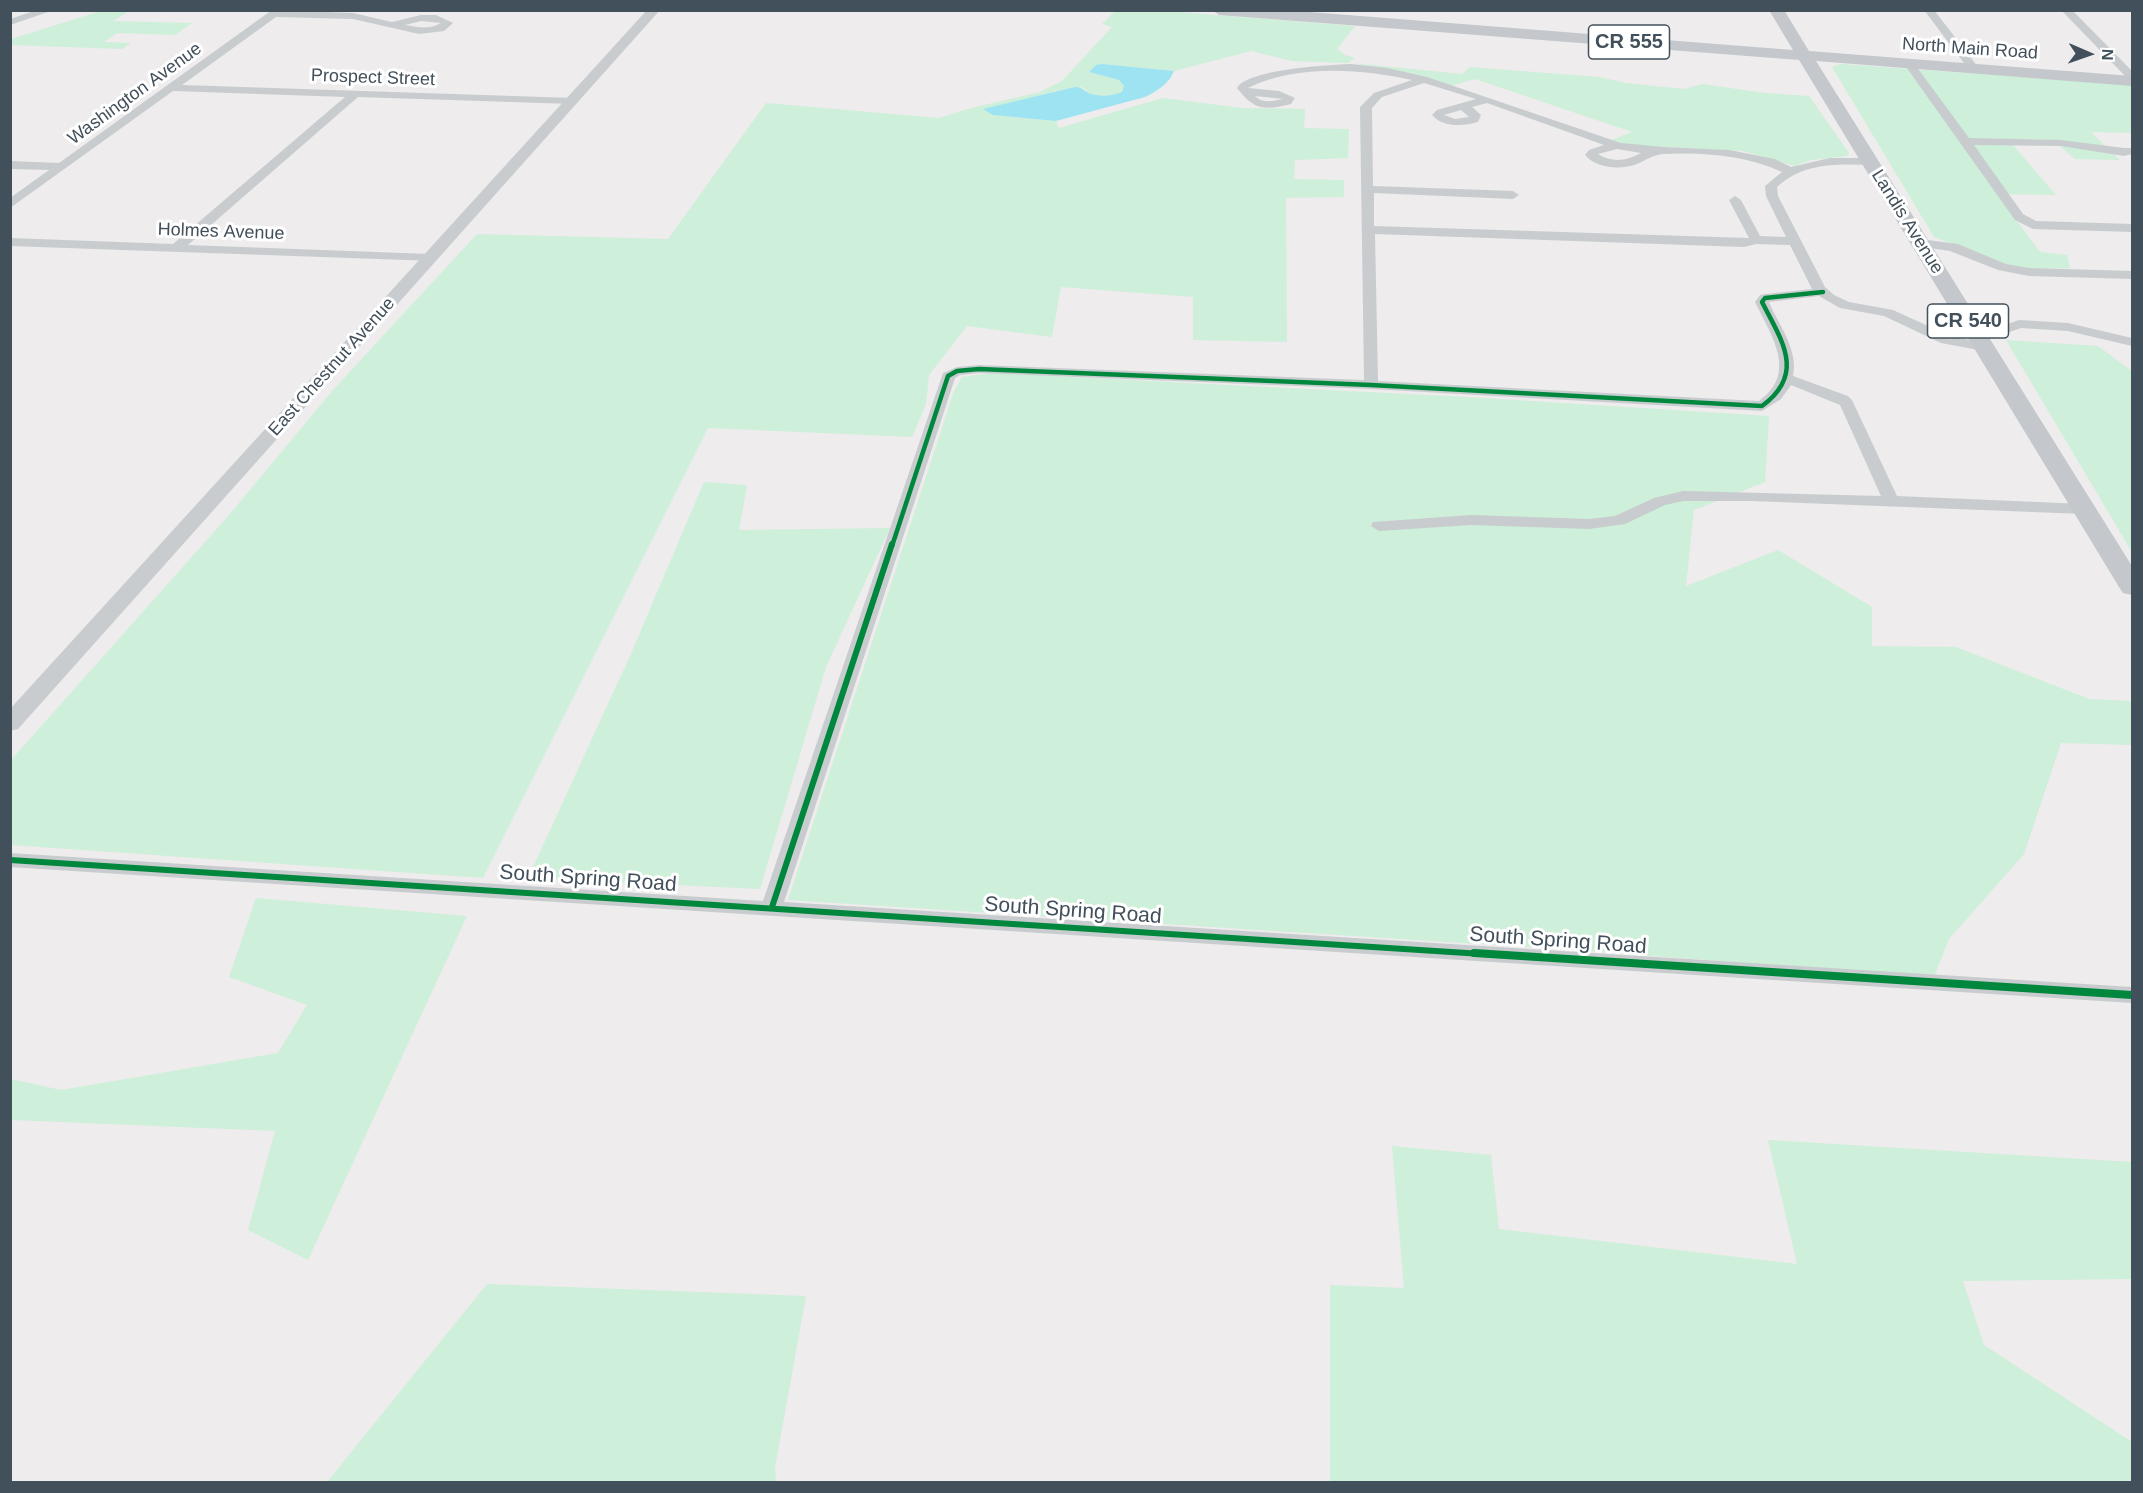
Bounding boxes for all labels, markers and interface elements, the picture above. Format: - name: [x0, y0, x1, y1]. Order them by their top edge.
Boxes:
- north arrow: [2059, 24, 2119, 84]
- road number: CR 555: [1588, 25, 1670, 59]
- street label: North Main Road: [1901, 33, 2039, 65]
- street label: Washington Avenue: [64, 38, 206, 150]
- text: N: [2099, 49, 2116, 61]
- street label: Prospect Street: [311, 65, 435, 91]
- street label: Landis Avenue: [1866, 166, 1948, 278]
- street label: Holmes Avenue: [157, 219, 285, 245]
- street label: East Chestnut Avenue: [264, 293, 400, 441]
- road number: CR 540: [1928, 304, 2008, 338]
- street label: South Spring Road: [499, 860, 677, 898]
- street label: South Spring Road: [984, 892, 1162, 930]
- street label: South Spring Road: [1469, 922, 1647, 960]

